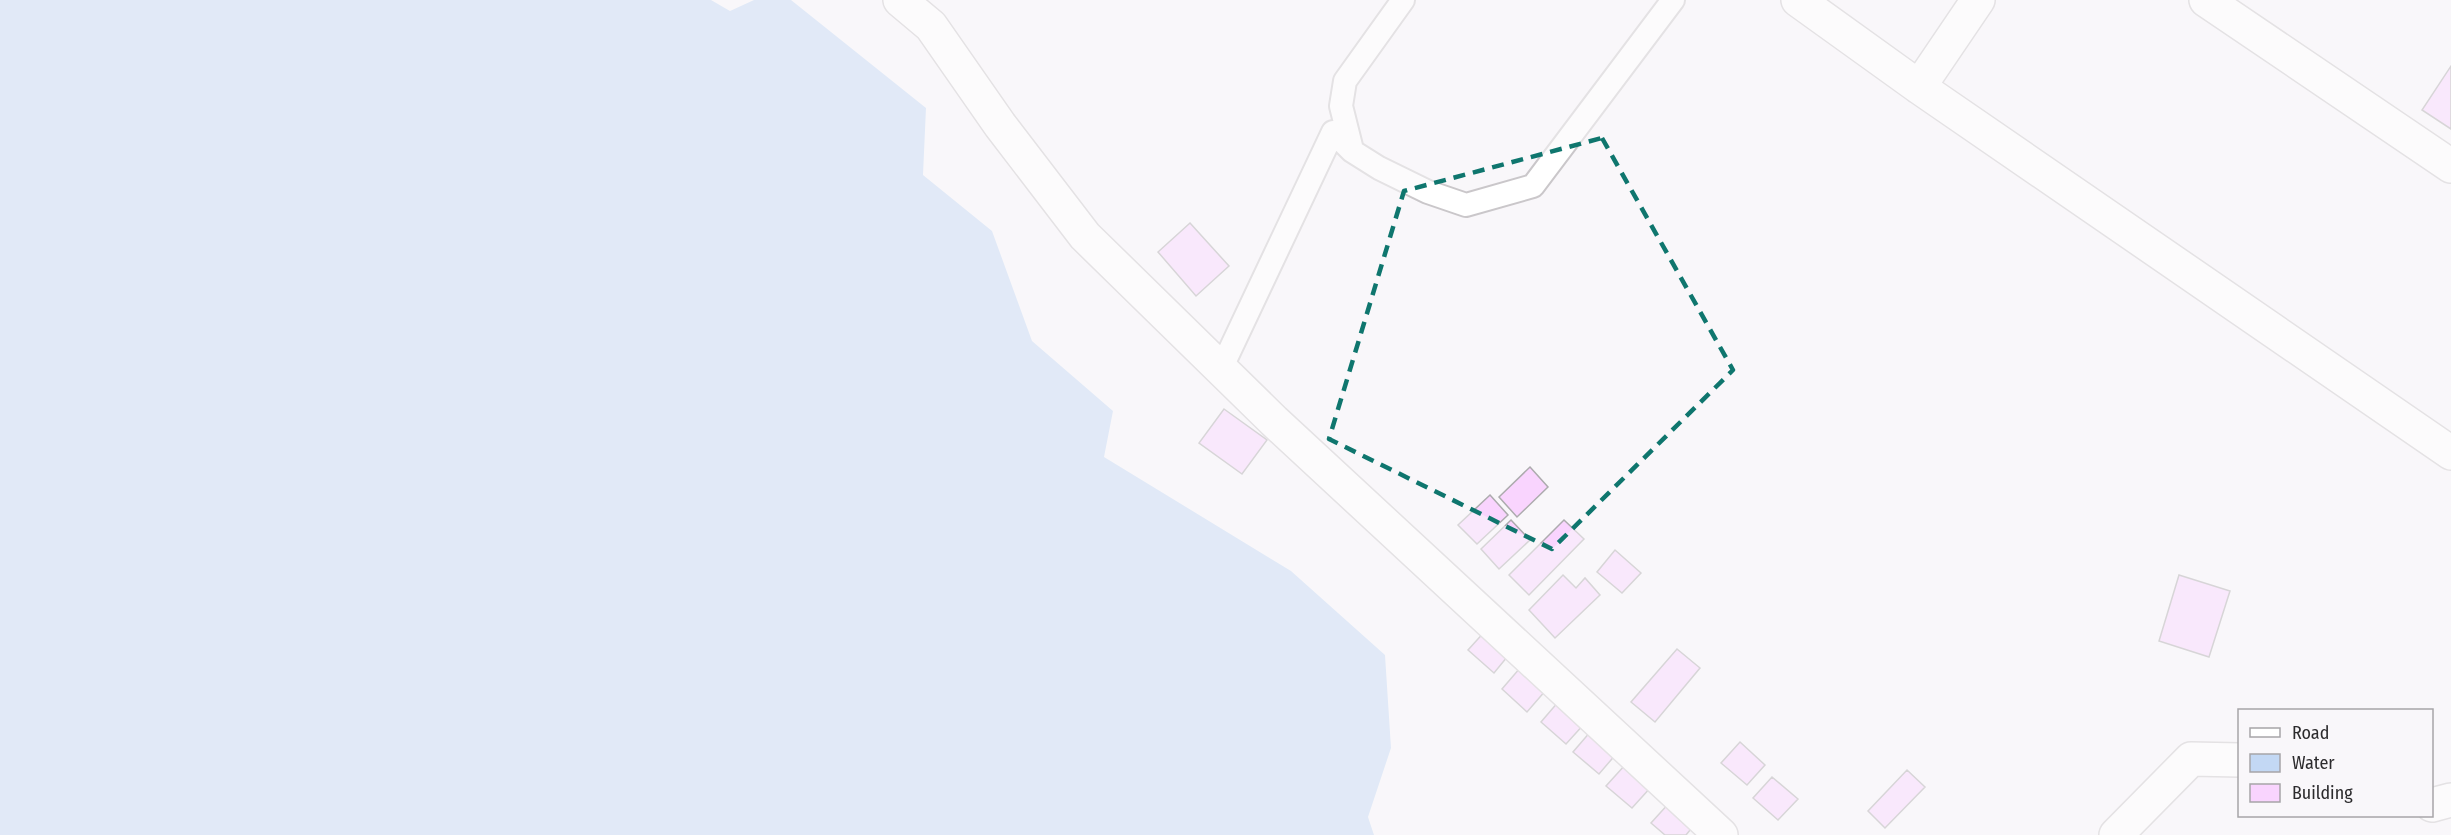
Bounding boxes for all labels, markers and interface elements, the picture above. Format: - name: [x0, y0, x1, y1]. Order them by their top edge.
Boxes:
- legend: [2238, 709, 2433, 817]
- text: Road: [2292, 722, 2329, 744]
- text: Water: [2292, 752, 2335, 774]
- text: Building: [2292, 782, 2353, 804]

